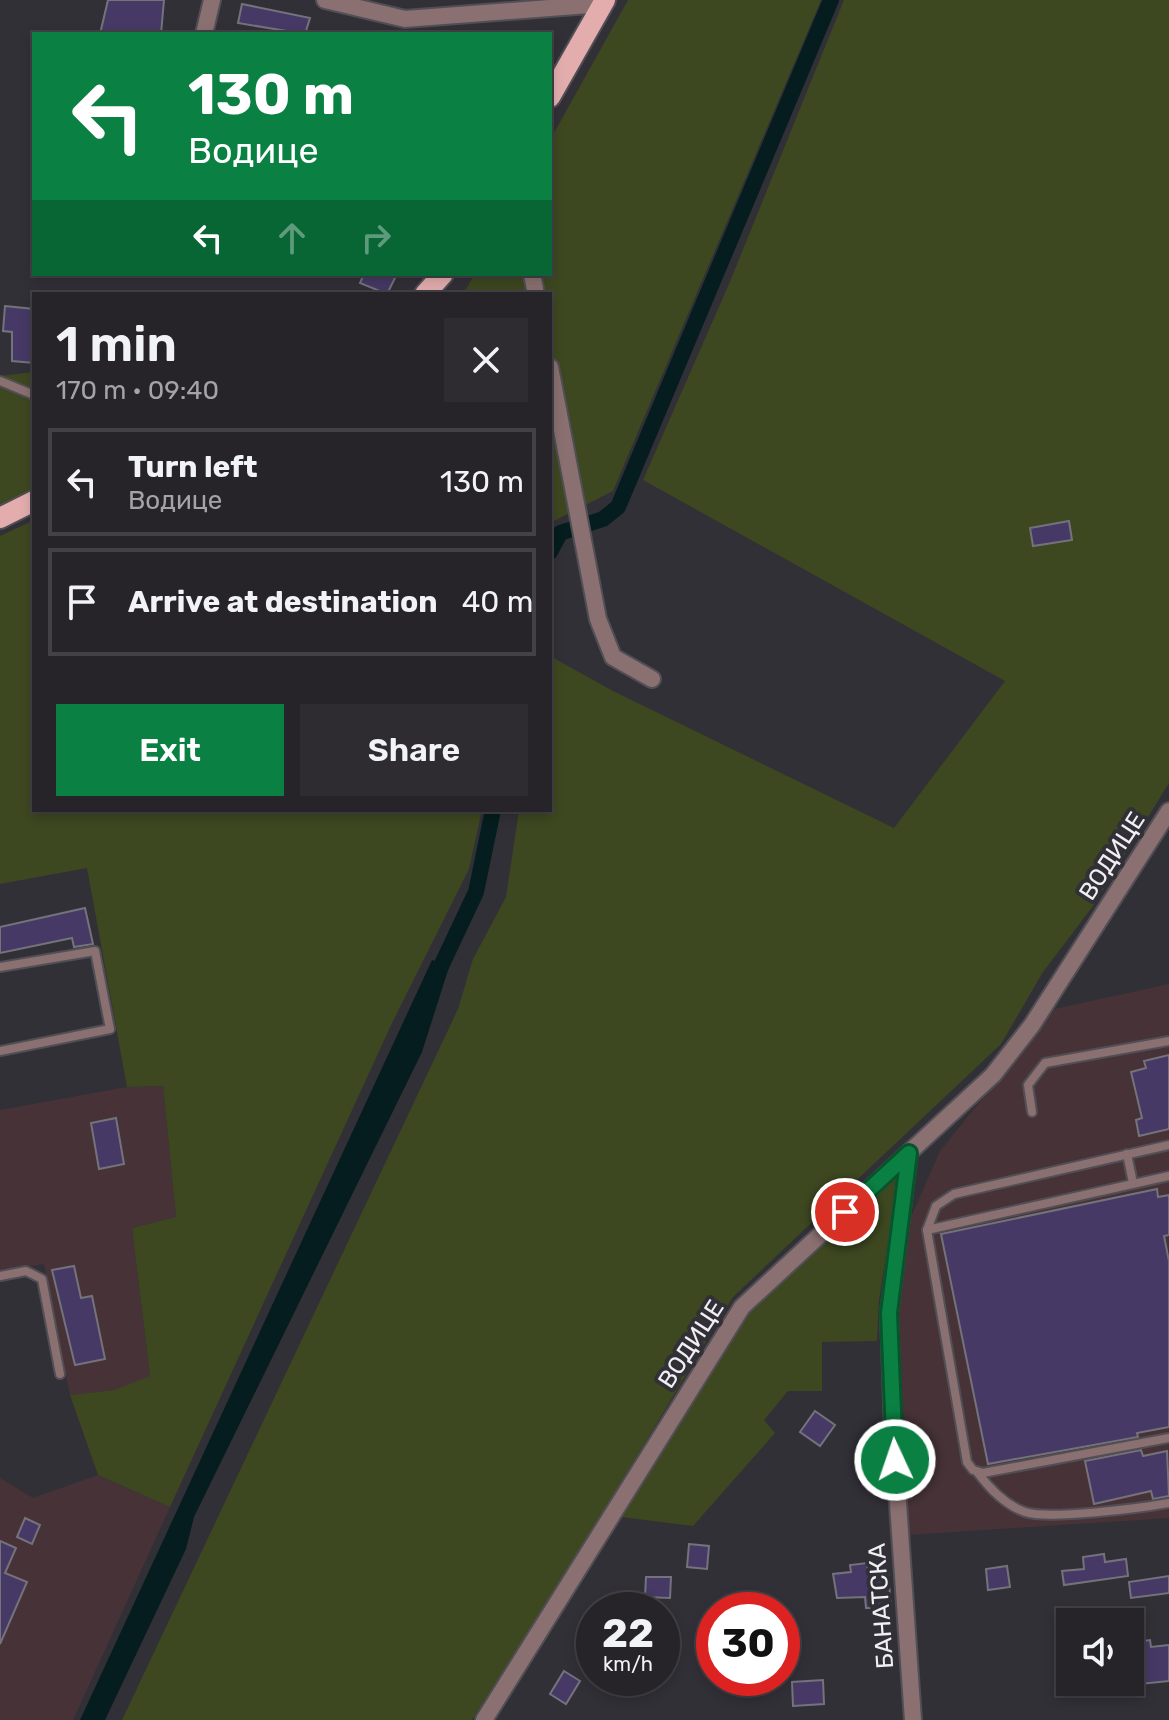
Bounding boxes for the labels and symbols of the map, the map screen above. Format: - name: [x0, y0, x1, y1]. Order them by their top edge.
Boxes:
- street label: ВОДИЦЕ: [1073, 807, 1151, 905]
- pin: [811, 1178, 879, 1246]
- street label: ВОДИЦЕ: [652, 1295, 730, 1393]
- position arrow: [853, 1418, 937, 1502]
- street label: БАНАТСКА: [863, 1542, 899, 1670]
- speed limit sign: 30: [696, 1592, 800, 1696]

